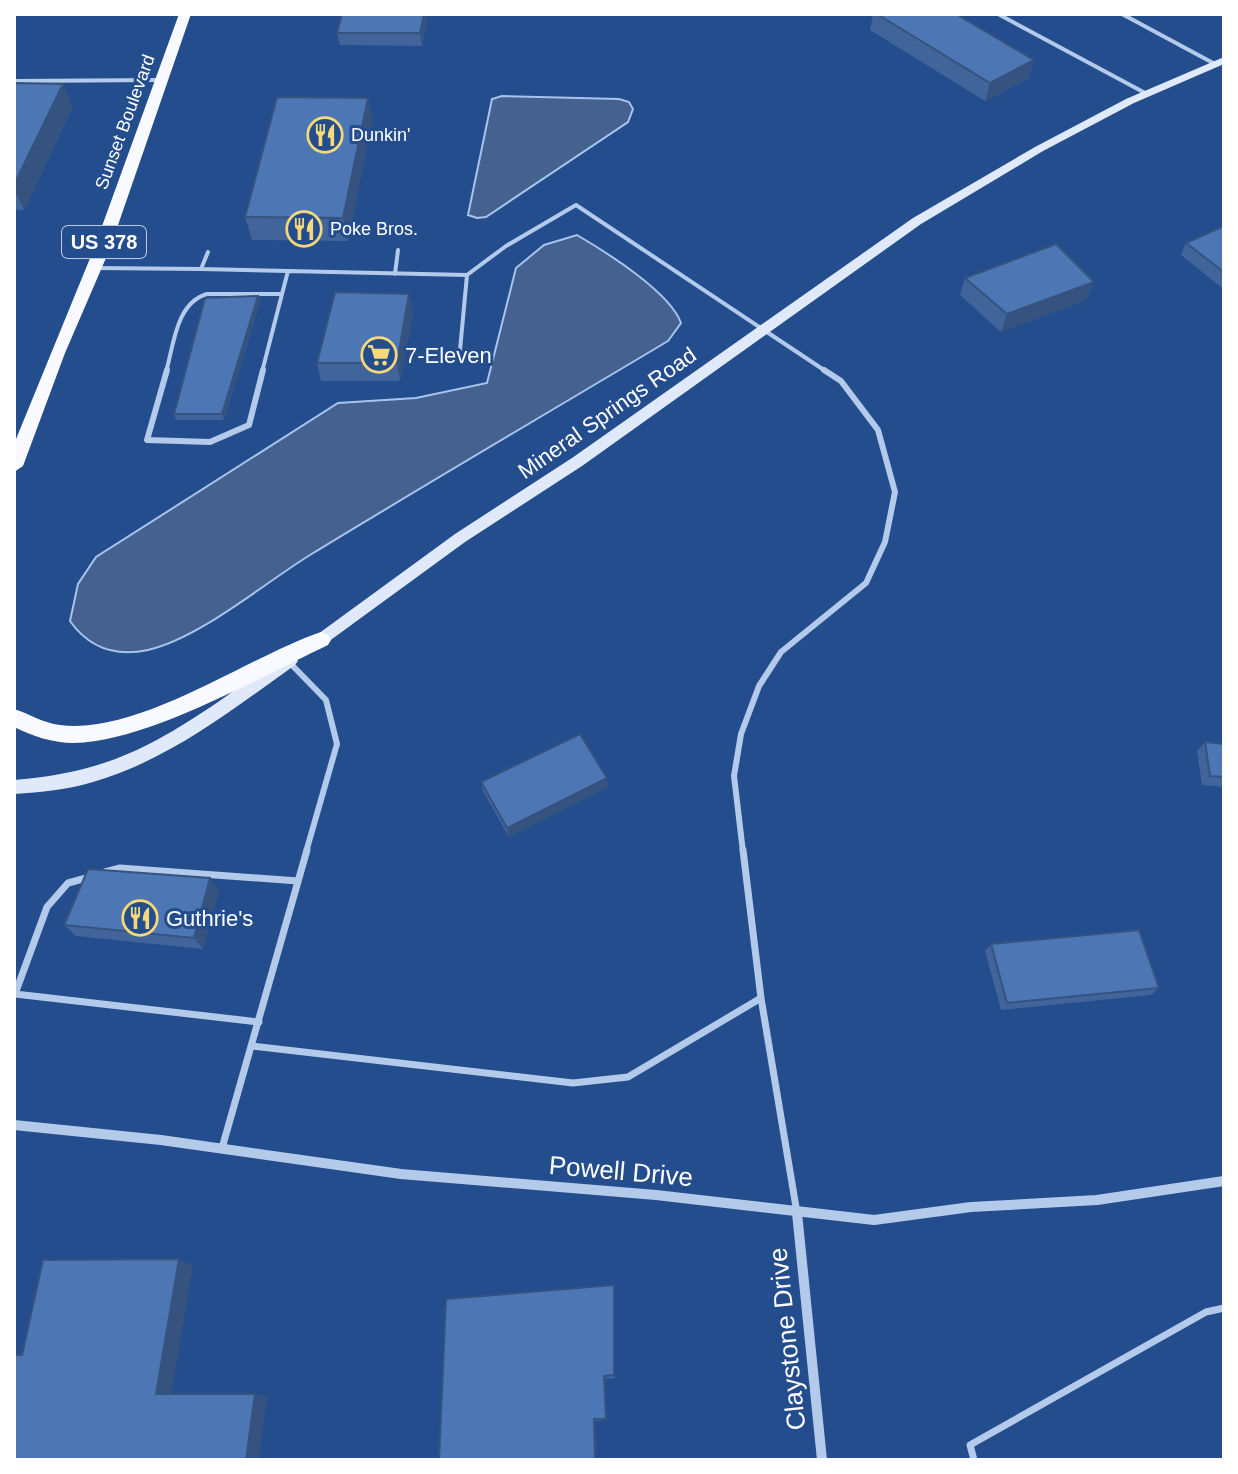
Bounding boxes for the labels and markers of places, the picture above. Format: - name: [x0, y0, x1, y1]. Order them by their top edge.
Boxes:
- restaurant icon: Dunkin': [306, 116, 344, 154]
- place label: Dunkin': [351, 125, 410, 145]
- restaurant icon: Poke Bros.: [285, 210, 323, 248]
- place label: Poke Bros.: [330, 219, 418, 239]
- supermarket icon: 7-Eleven: [360, 336, 398, 374]
- place label: 7-Eleven: [405, 343, 492, 368]
- restaurant icon: Guthrie's: [121, 899, 159, 937]
- place label: Guthrie's: [166, 906, 253, 931]

